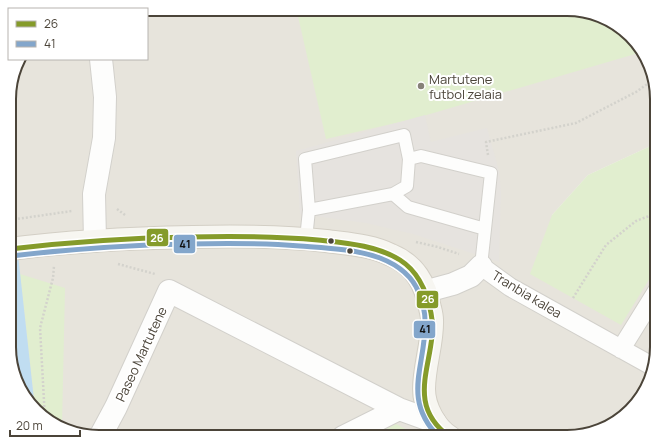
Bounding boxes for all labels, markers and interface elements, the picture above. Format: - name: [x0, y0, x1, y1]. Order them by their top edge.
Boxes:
- legend: [8, 8, 148, 60]
- text: 26: [44, 15, 58, 32]
- text: 41: [44, 35, 56, 52]
- place label: Martutene futbol zelaia: [429, 70, 502, 103]
- marker: Martutene futbol zelaia: [416, 81, 426, 91]
- line badge: 26: [146, 228, 169, 247]
- text: 26: [150, 230, 164, 245]
- line badge: 41: [173, 234, 196, 254]
- text: 41: [179, 236, 191, 251]
- unlabelled marker: [326, 236, 336, 246]
- unlabelled marker: [345, 246, 355, 256]
- street label: Tranbia kalea: [489, 266, 565, 322]
- line badge: 26: [416, 290, 439, 309]
- text: 26: [421, 291, 435, 306]
- street label: Paseo Martutene: [111, 303, 171, 404]
- line badge: 41: [413, 320, 436, 339]
- text: 41: [419, 321, 431, 336]
- scale bar: [10, 412, 80, 438]
- text: 20 m: [16, 417, 43, 434]

